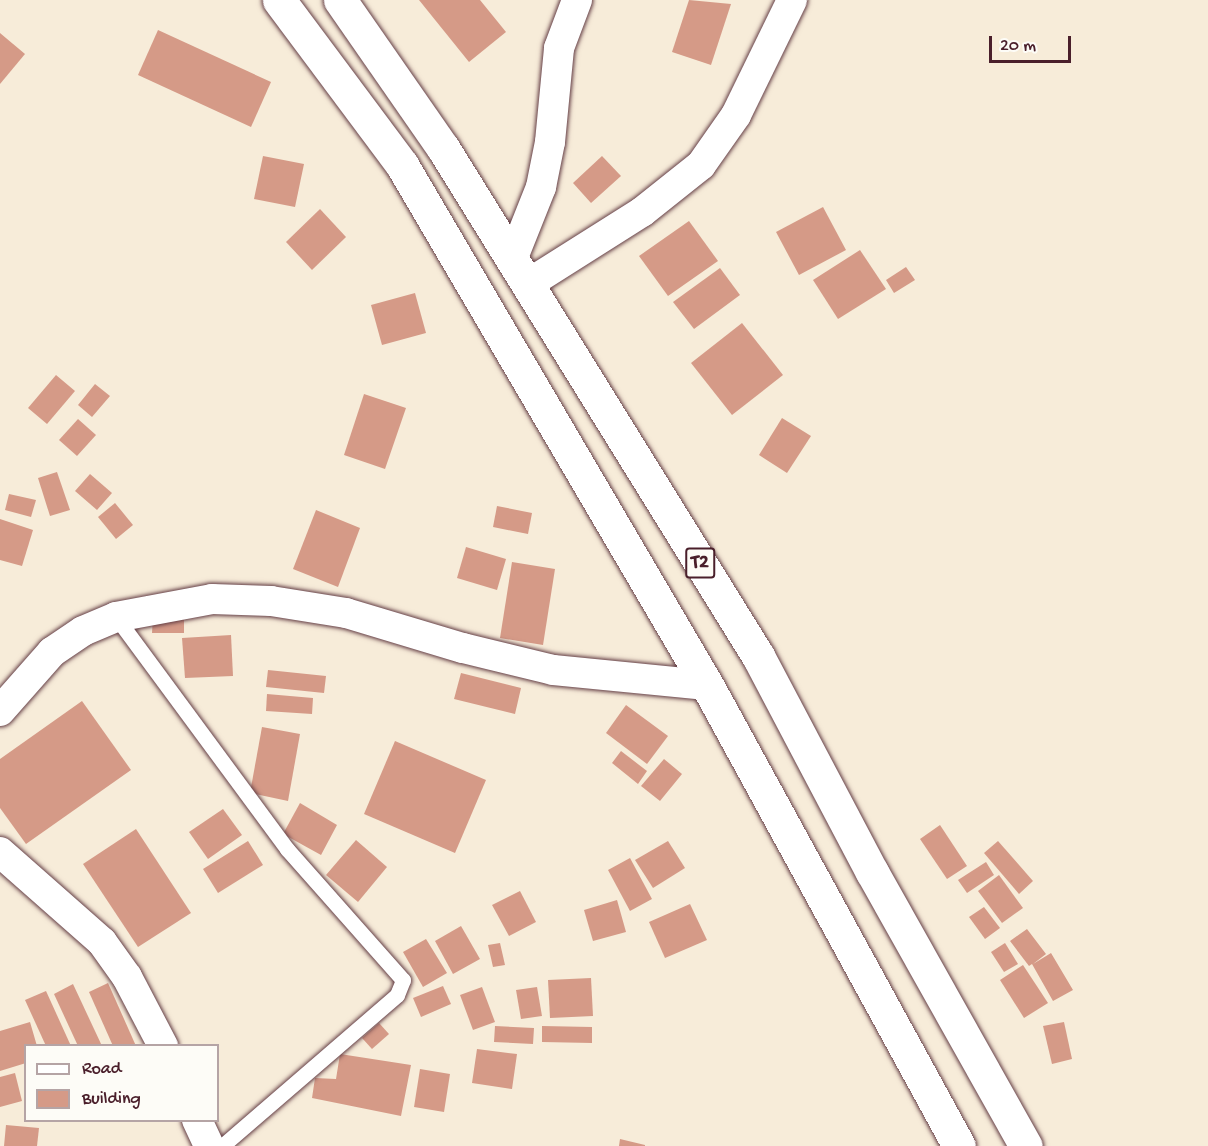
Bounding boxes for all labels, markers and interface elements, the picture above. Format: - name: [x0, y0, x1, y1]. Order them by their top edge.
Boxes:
- scale bar: [992, 24, 1074, 62]
- text: 20 m: [1000, 36, 1036, 57]
- road number: T2: [685, 546, 715, 580]
- legend: [24, 1044, 219, 1122]
- text: Road: [82, 1059, 121, 1080]
- text: Building: [82, 1089, 141, 1110]

